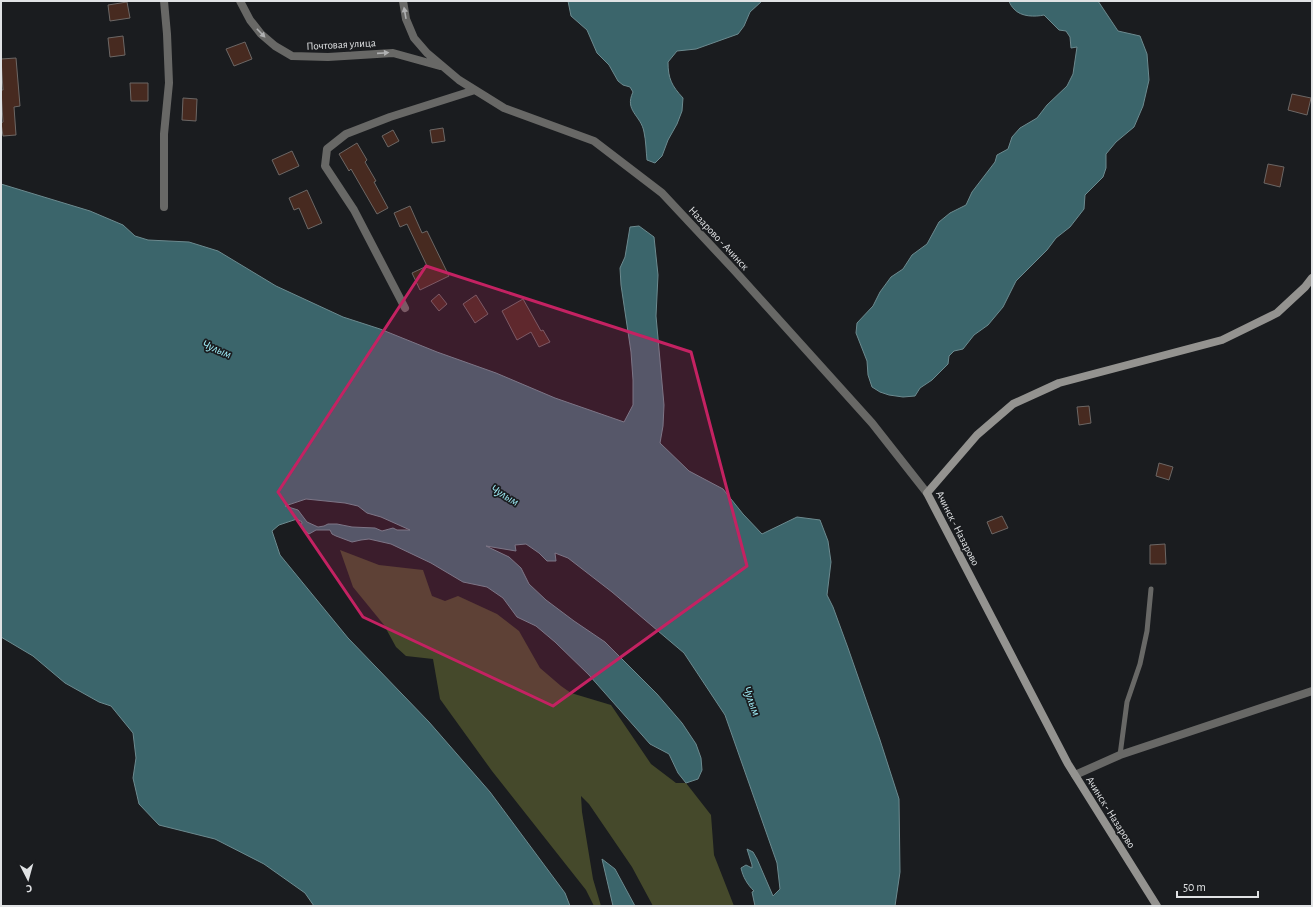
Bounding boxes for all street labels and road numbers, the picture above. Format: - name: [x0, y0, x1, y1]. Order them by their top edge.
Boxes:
- street label: Почтовая улица: [306, 37, 376, 52]
- street label: Назарово - Ачинск: [686, 204, 751, 272]
- street label: Ачинск - Назарово: [934, 489, 981, 567]
- street label: Ачинск - Назарово: [1084, 774, 1137, 850]

